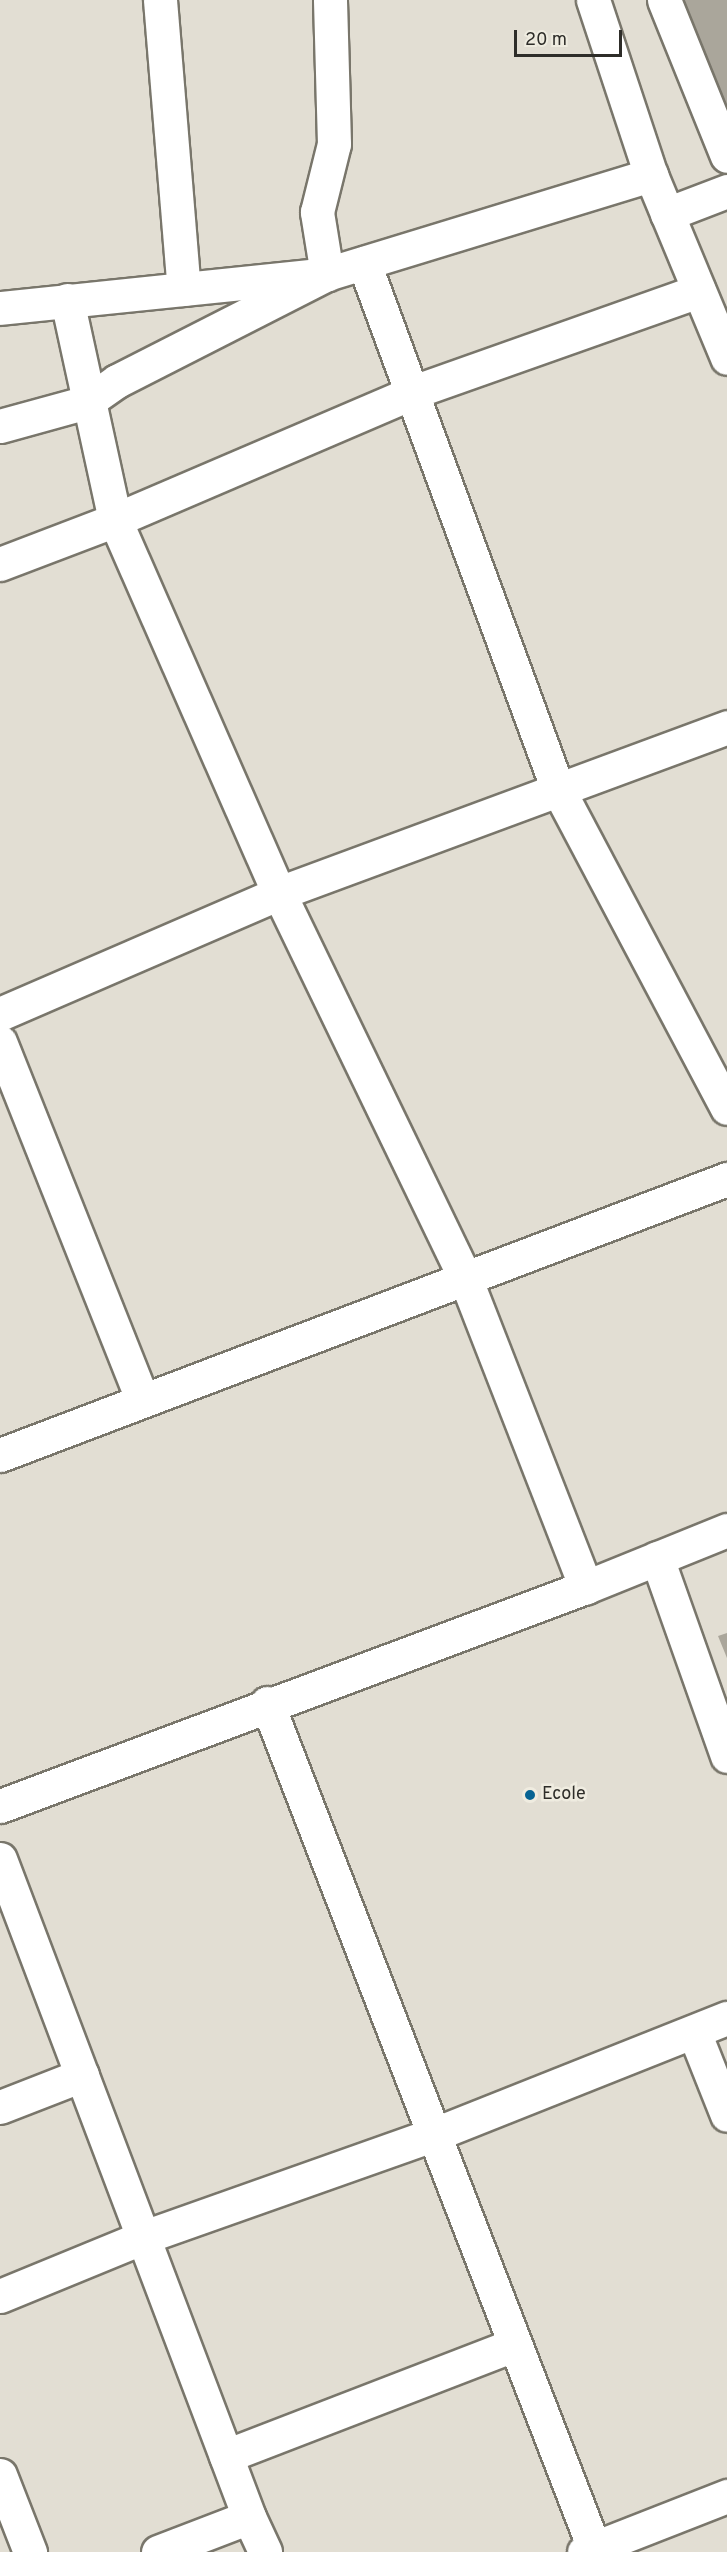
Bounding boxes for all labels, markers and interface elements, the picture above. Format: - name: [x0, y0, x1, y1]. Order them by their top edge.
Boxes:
- scale bar: [517, 18, 625, 56]
- text: 20 m: [525, 29, 567, 52]
- place label: Ecole: [542, 1784, 586, 1806]
- marker: Ecole: [523, 1788, 537, 1802]

